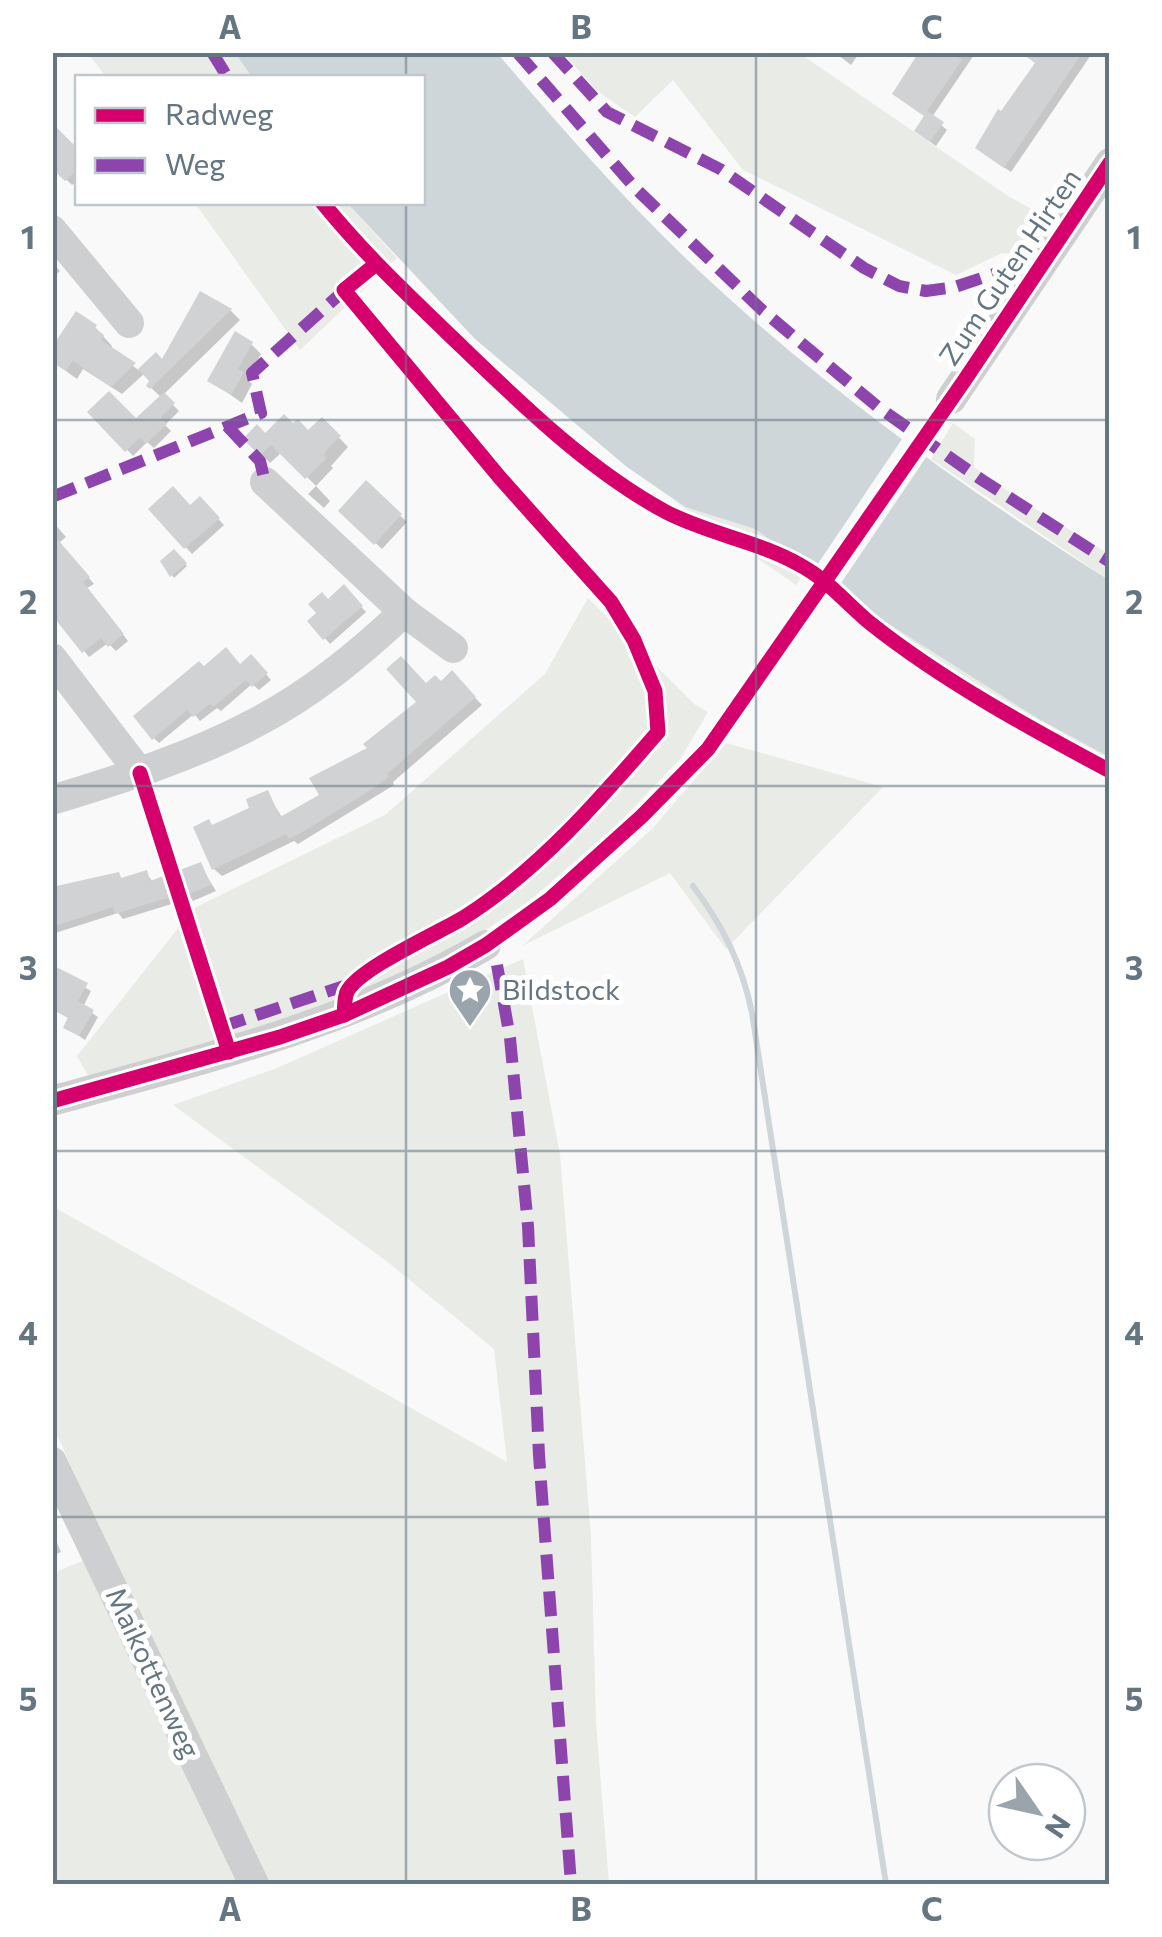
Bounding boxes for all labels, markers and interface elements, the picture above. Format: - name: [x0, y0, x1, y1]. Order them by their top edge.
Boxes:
- text: A: [219, 6, 242, 46]
- text: B: [570, 6, 592, 46]
- text: C: [921, 6, 943, 46]
- legend: [75, 75, 425, 205]
- text: Radweg: [165, 94, 274, 131]
- text: Weg: [165, 144, 226, 181]
- street label: Zum Guten Hirten: [931, 162, 1087, 371]
- text: 1: [21, 216, 35, 256]
- text: 1: [1127, 216, 1141, 256]
- text: 2: [19, 581, 37, 621]
- text: 2: [1125, 581, 1143, 621]
- text: 3: [19, 947, 37, 987]
- text: 3: [1125, 947, 1143, 987]
- place icon: Bildstock: [447, 967, 493, 1028]
- place label: Bildstock: [502, 972, 620, 1006]
- text: 4: [18, 1312, 38, 1352]
- text: 4: [1124, 1312, 1144, 1352]
- street label: Maikottenweg: [99, 1582, 208, 1763]
- text: 5: [19, 1678, 37, 1718]
- text: 5: [1125, 1678, 1143, 1718]
- north arrow: [987, 1762, 1087, 1862]
- text: N: [1039, 1808, 1079, 1845]
- text: A: [219, 1888, 242, 1928]
- text: B: [570, 1888, 592, 1928]
- text: C: [921, 1888, 943, 1928]

